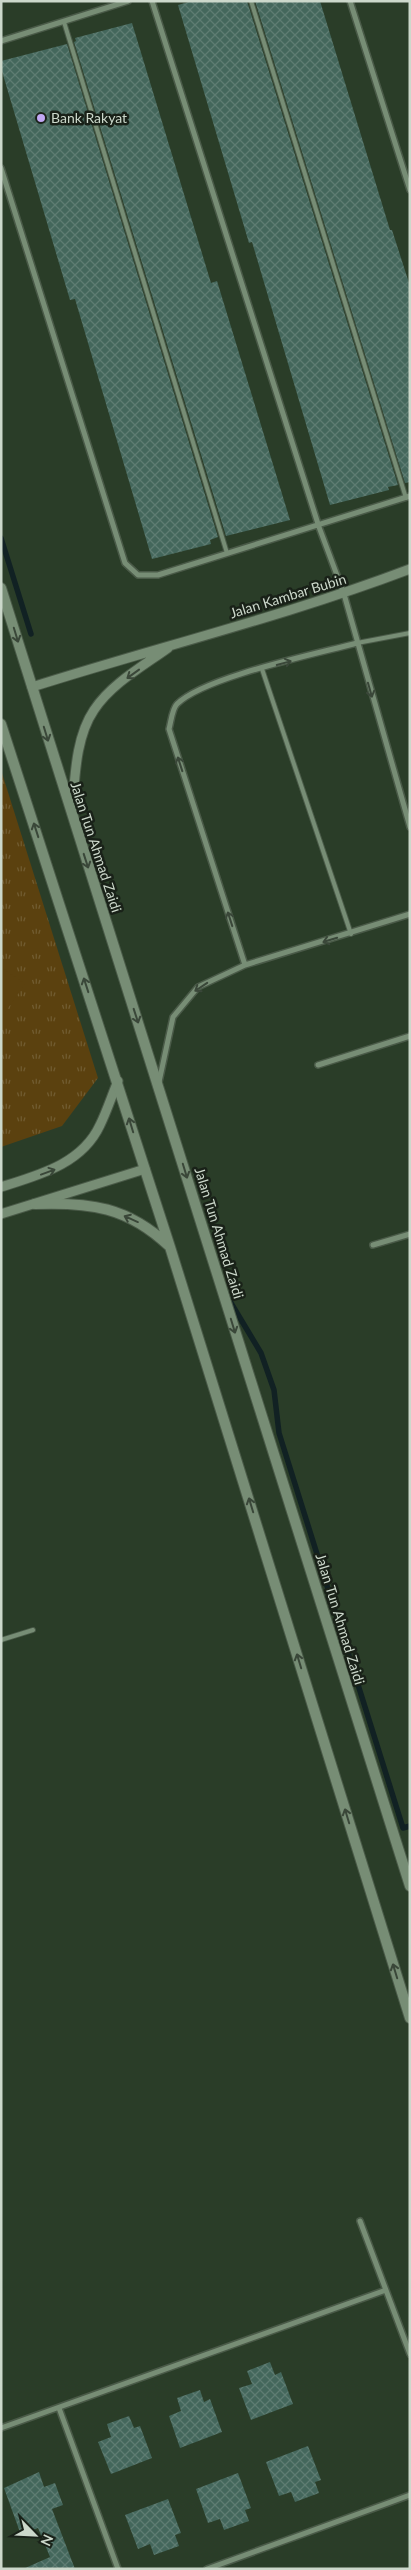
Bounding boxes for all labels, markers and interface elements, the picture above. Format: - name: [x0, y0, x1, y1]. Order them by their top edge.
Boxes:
- place label: Bank Rakyat: [51, 109, 127, 126]
- marker: Bank Rakyat: [35, 112, 47, 124]
- street label: Jalan Kambar Bubin: [228, 570, 348, 621]
- one-way arrow: [11, 626, 21, 642]
- one-way arrow: [276, 657, 292, 667]
- one-way arrow: [127, 668, 140, 679]
- one-way arrow: [366, 681, 376, 697]
- one-way arrow: [42, 726, 52, 742]
- one-way arrow: [175, 757, 184, 773]
- street label: Jalan Tun Ahmad Zaidi: [67, 779, 126, 914]
- one-way arrow: [31, 823, 40, 838]
- one-way arrow: [82, 853, 92, 869]
- one-way arrow: [224, 911, 234, 927]
- one-way arrow: [322, 935, 338, 945]
- one-way arrow: [81, 977, 91, 993]
- one-way arrow: [194, 981, 208, 992]
- one-way arrow: [132, 1008, 141, 1024]
- one-way arrow: [126, 1117, 136, 1133]
- one-way arrow: [181, 1163, 190, 1178]
- street label: Jalan Tun Ahmad Zaidi: [191, 1165, 248, 1301]
- one-way arrow: [39, 1167, 55, 1176]
- one-way arrow: [124, 1214, 139, 1223]
- one-way arrow: [229, 1318, 239, 1334]
- one-way arrow: [245, 1498, 255, 1514]
- street label: Jalan Tun Ahmad Zaidi: [312, 1551, 369, 1687]
- one-way arrow: [293, 1653, 303, 1669]
- one-way arrow: [342, 1808, 351, 1824]
- one-way arrow: [390, 1963, 400, 1979]
- north arrow: [10, 2510, 60, 2560]
- text: N: [37, 2532, 57, 2549]

